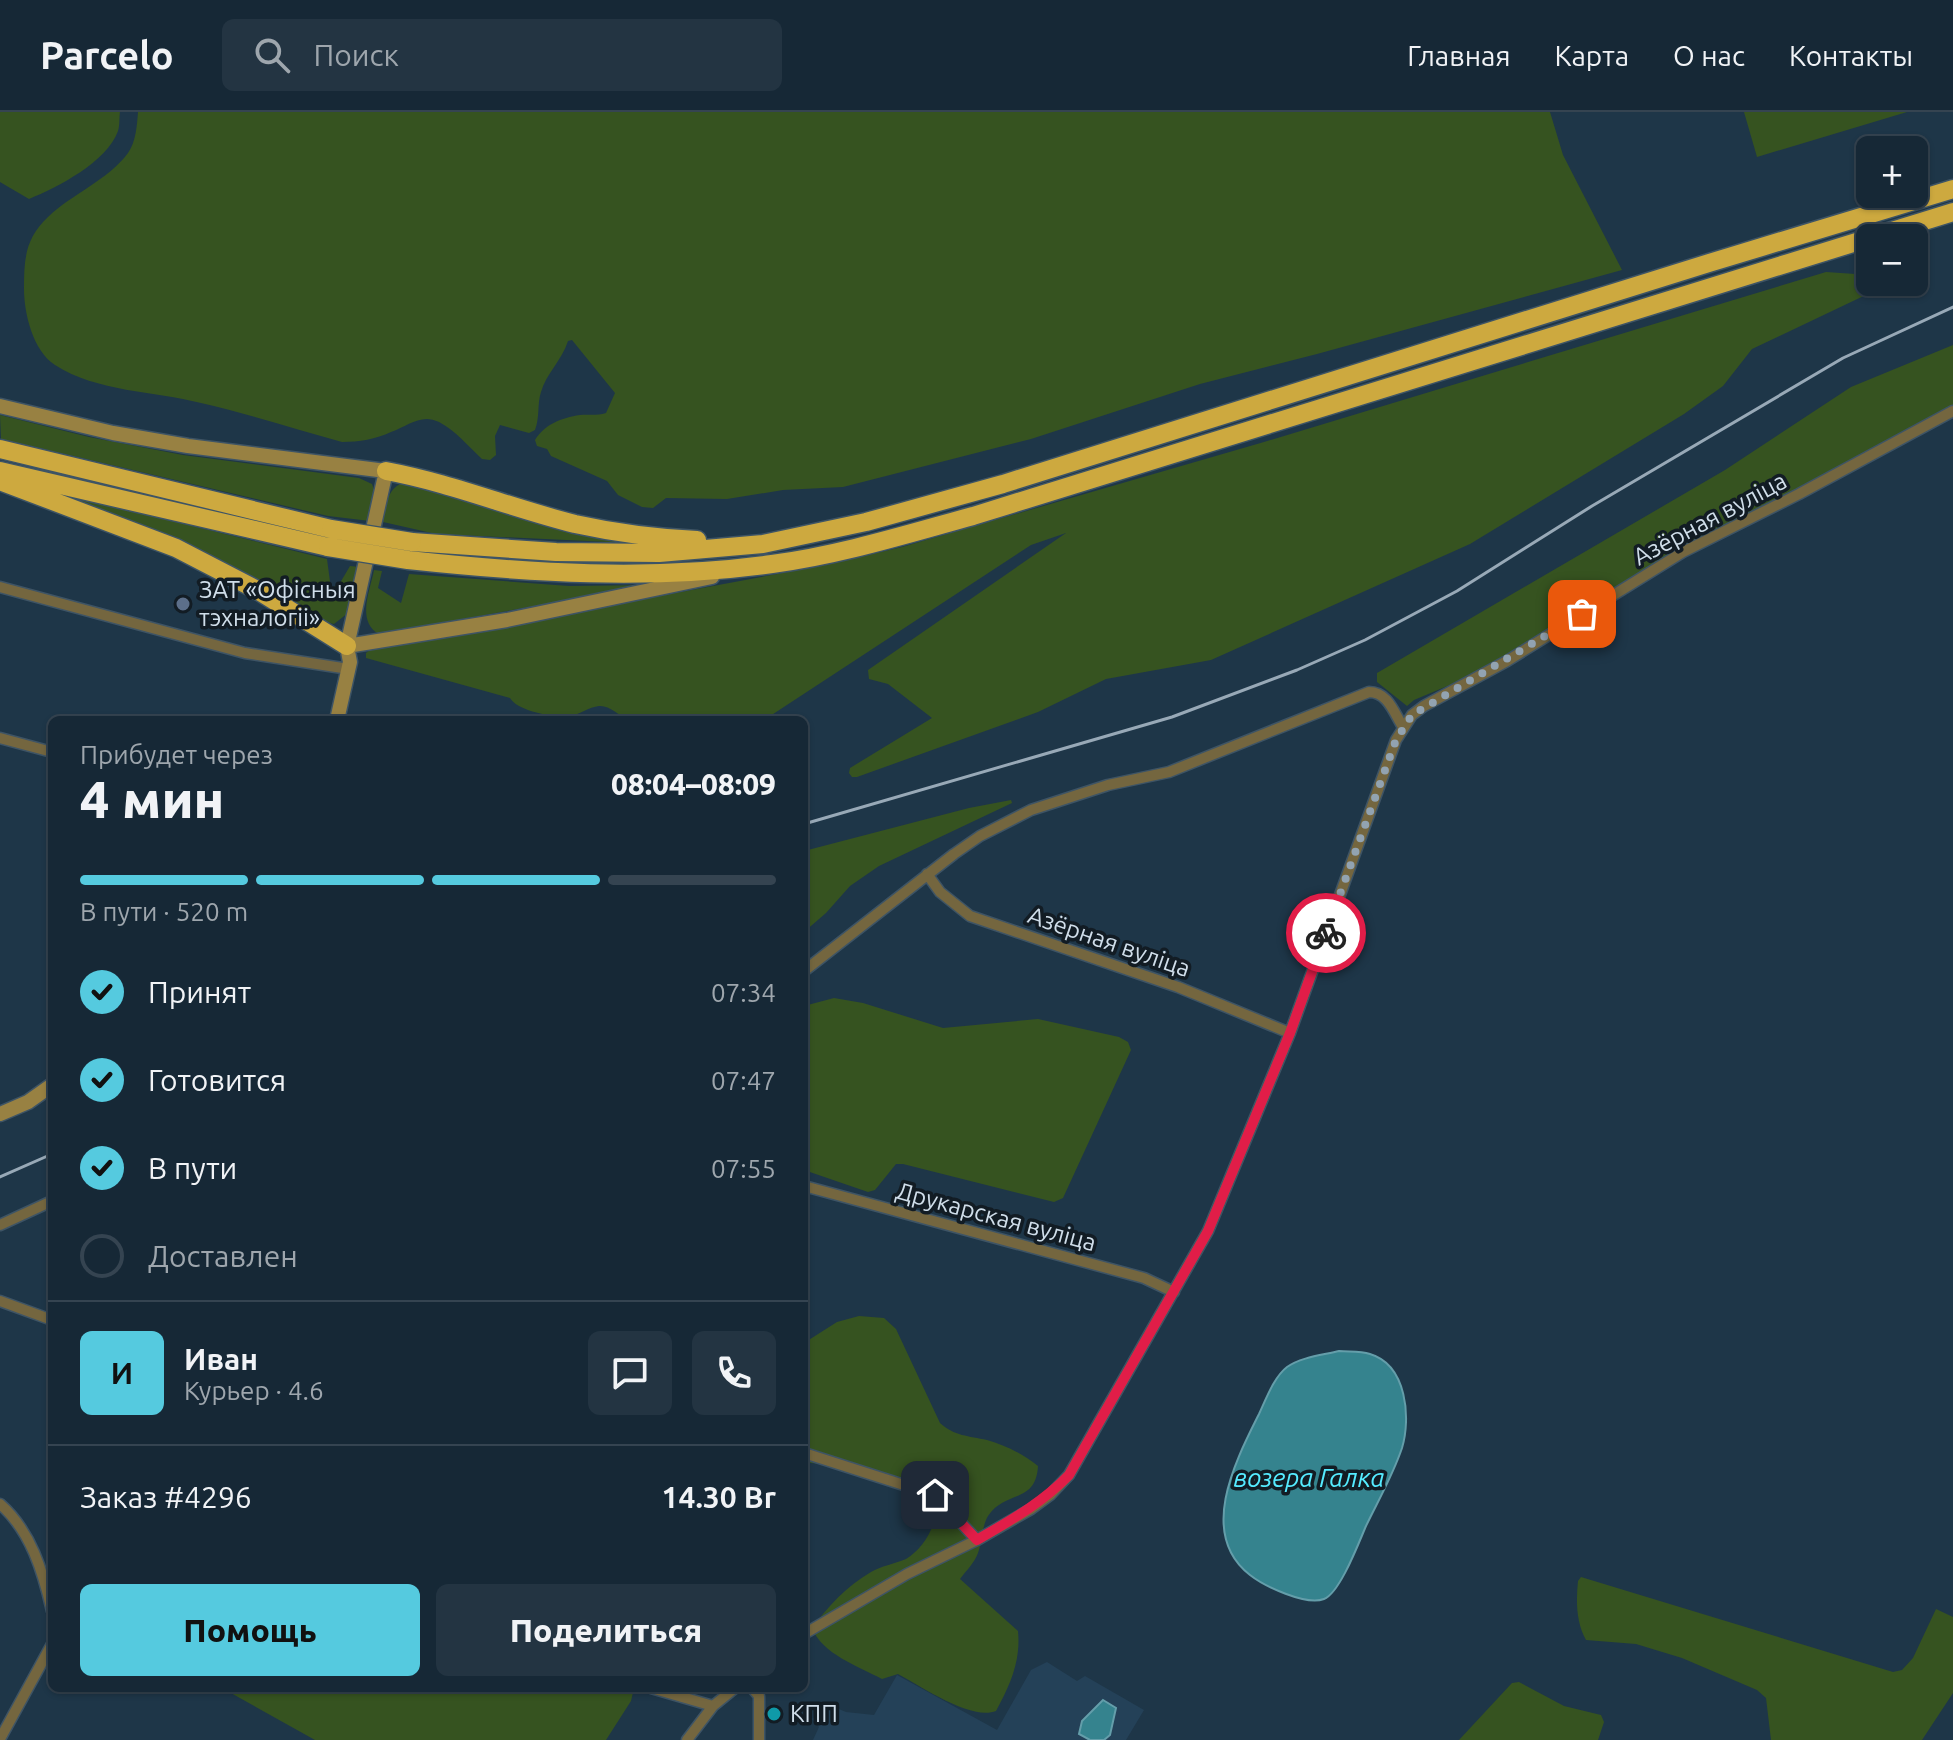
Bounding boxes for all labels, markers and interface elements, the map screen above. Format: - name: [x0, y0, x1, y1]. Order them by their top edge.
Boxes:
- search box: [222, 19, 782, 91]
- icon: search: [250, 33, 294, 77]
- text: Parcelo: [40, 34, 174, 76]
- text: Поиск: [314, 38, 399, 72]
- text: Главная: [1407, 40, 1510, 71]
- text: Карта: [1554, 40, 1629, 71]
- text: О нас: [1673, 40, 1745, 71]
- text: Контакты: [1789, 40, 1913, 71]
- map controls: [1856, 136, 1928, 296]
- button: +: [1856, 136, 1928, 208]
- button: −: [1856, 224, 1928, 296]
- street label: Азёрная вуліца: [1629, 467, 1791, 570]
- place label: ЗАТ «Офісныя тэхналогіі»: [199, 576, 356, 631]
- pin: [1548, 580, 1616, 648]
- icon: bag: [1560, 592, 1604, 636]
- marker: ЗАТ «Офісныя тэхналогіі»: [174, 595, 192, 613]
- text: Прибудет через: [80, 740, 273, 769]
- text: 08:04–08:09: [611, 767, 776, 801]
- text: 4 мин: [80, 770, 224, 828]
- courier: [1286, 893, 1366, 973]
- text: В пути · 520 m: [80, 897, 248, 926]
- street label: Азёрная вуліца: [1025, 901, 1194, 982]
- icon: bike: [1304, 911, 1348, 955]
- icon: check: [80, 970, 124, 1014]
- text: Принят: [148, 975, 251, 1009]
- text: 07:34: [711, 978, 776, 1007]
- icon: check: [80, 1058, 124, 1102]
- text: Готовится: [148, 1063, 286, 1097]
- text: 07:47: [711, 1066, 776, 1095]
- icon: check: [80, 1146, 124, 1190]
- text: В пути: [148, 1151, 237, 1185]
- text: 07:55: [711, 1154, 776, 1183]
- street label: Друкарская вуліца: [893, 1177, 1099, 1256]
- text: Доставлен: [148, 1239, 298, 1273]
- button: chat: [588, 1331, 672, 1415]
- button: phone: [692, 1331, 776, 1415]
- text: Иван: [184, 1342, 258, 1376]
- text: И: [111, 1356, 133, 1390]
- text: Курьер · 4.6: [184, 1376, 324, 1405]
- pin: [901, 1461, 969, 1529]
- water label: возера Галка: [1233, 1463, 1385, 1492]
- icon: home: [913, 1473, 957, 1517]
- text: Заказ #4296: [80, 1480, 252, 1514]
- text: 14.30 Br: [662, 1480, 776, 1514]
- button: Помощь: [80, 1584, 420, 1676]
- button: Поделиться: [436, 1584, 776, 1676]
- place label: КПП: [790, 1700, 838, 1727]
- marker: КПП: [765, 1705, 783, 1723]

